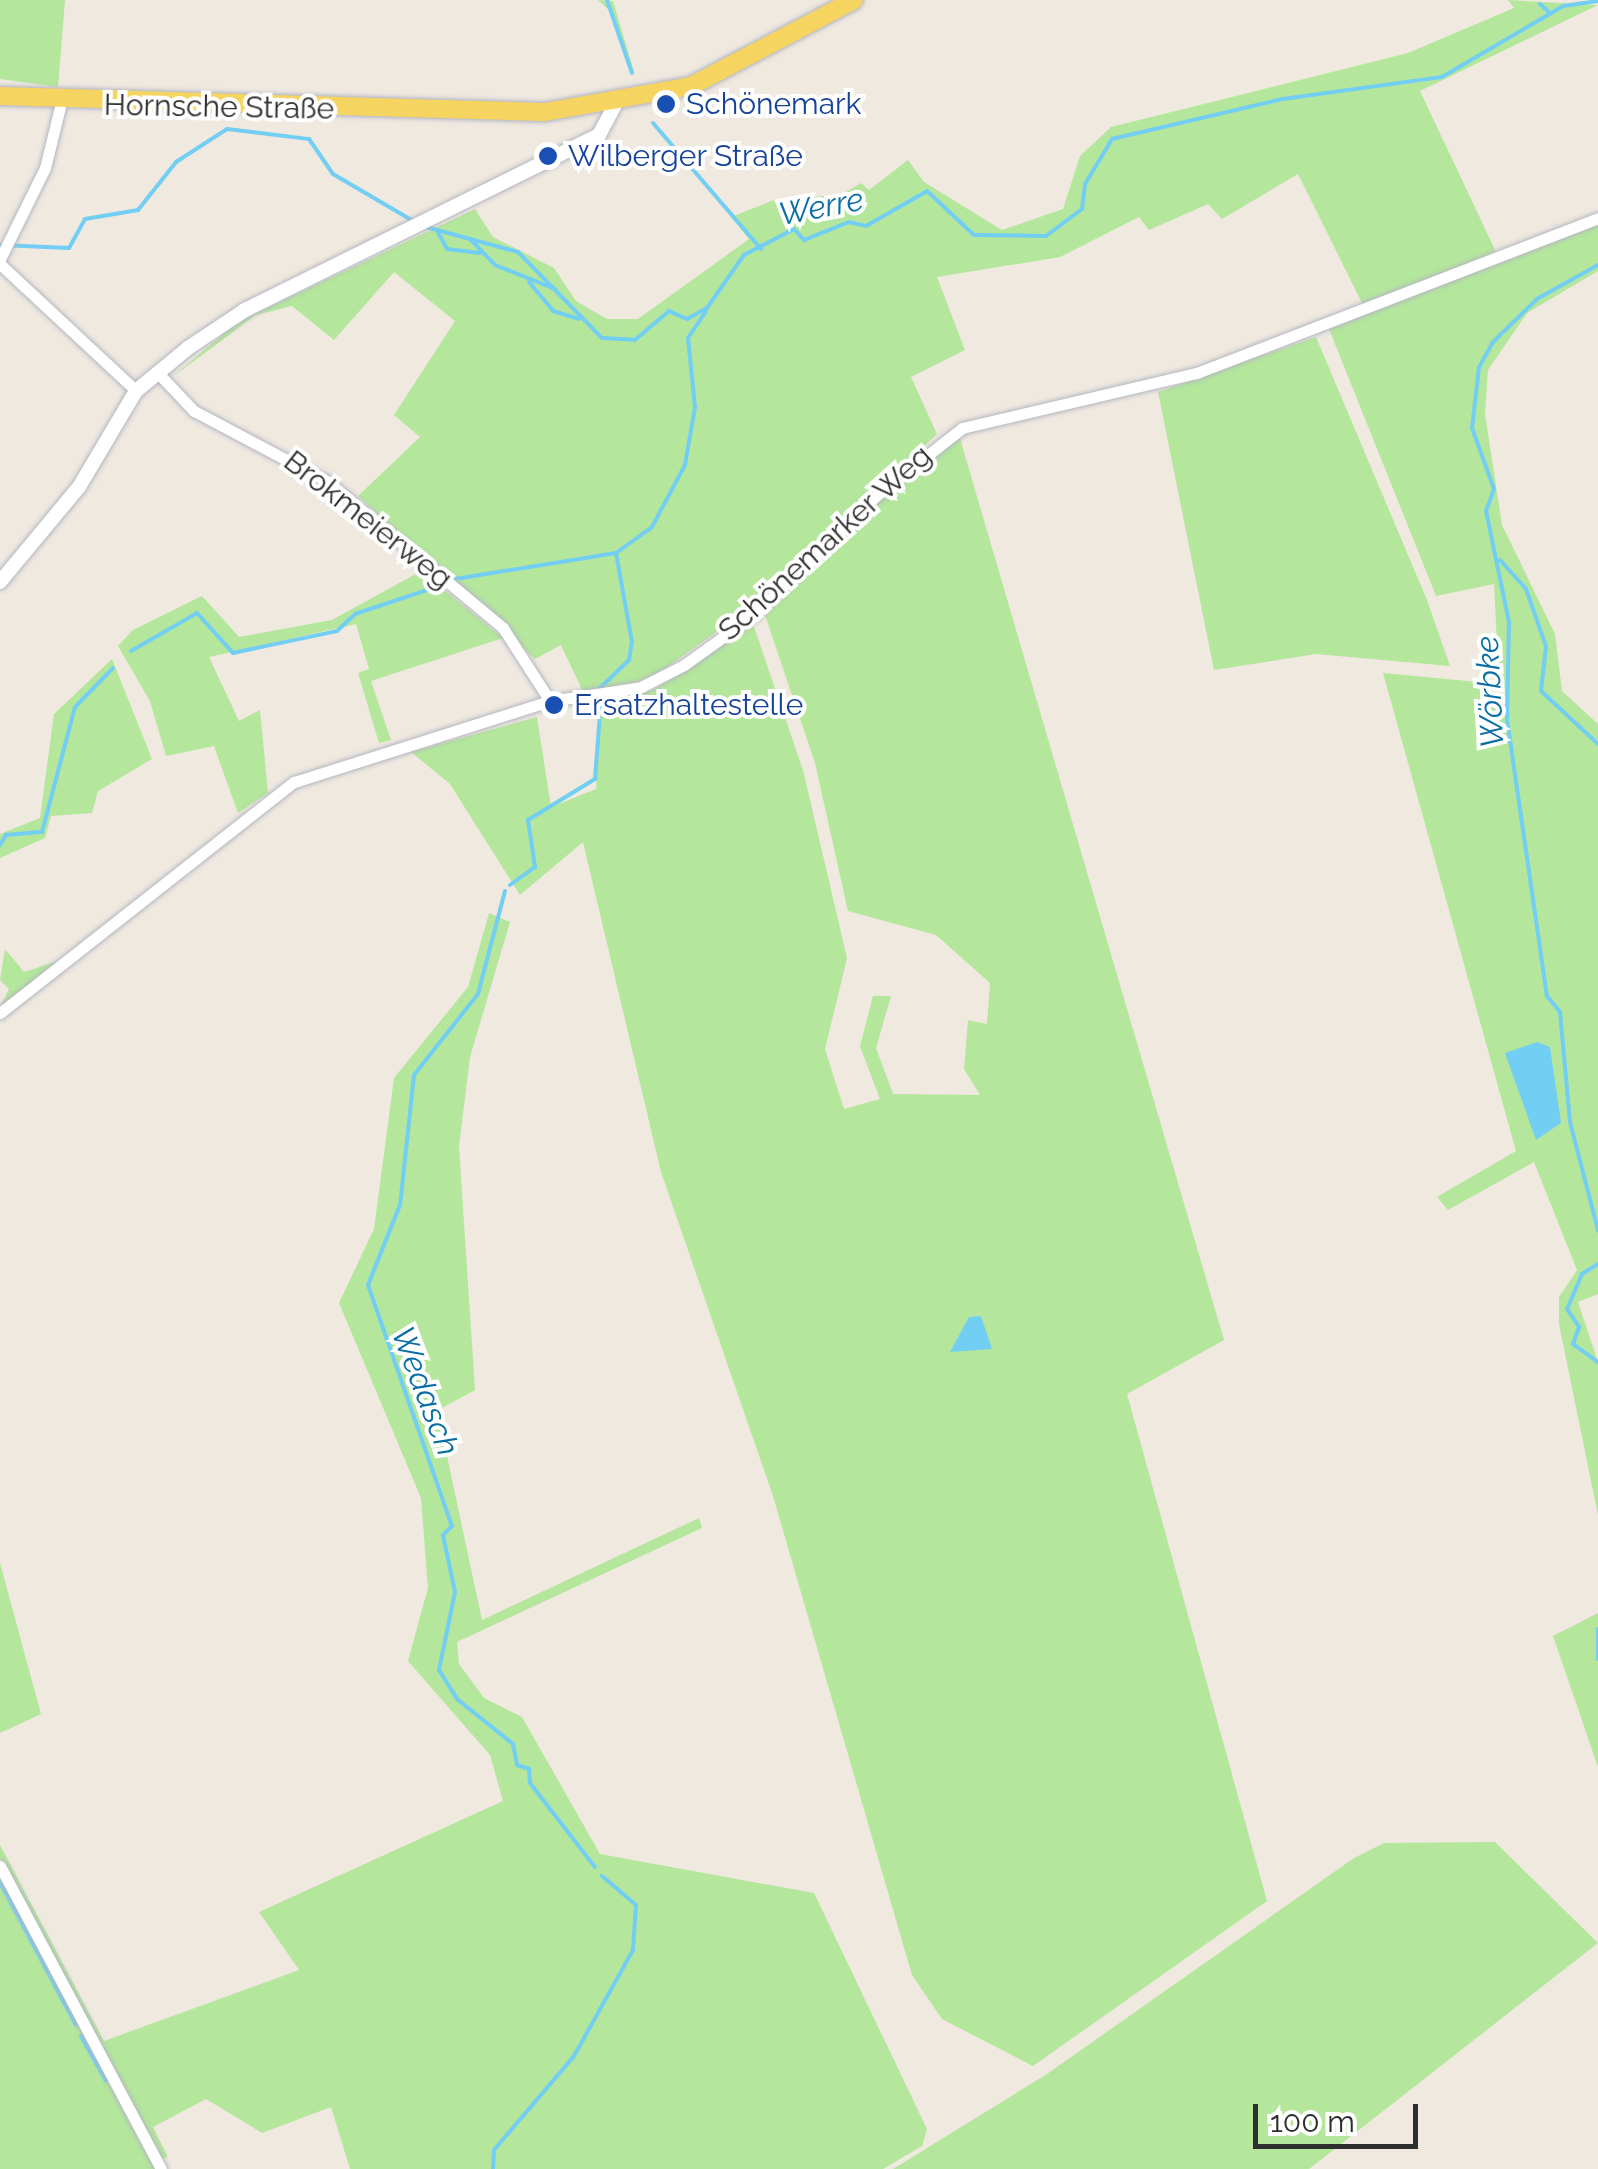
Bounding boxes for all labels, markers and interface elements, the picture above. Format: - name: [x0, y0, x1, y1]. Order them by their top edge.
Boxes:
- place label: Schönemark: [686, 86, 861, 122]
- street label: Hornsche Straße: [103, 87, 335, 127]
- marker: Schönemark: [655, 93, 677, 115]
- place label: Wilberger Straße: [568, 138, 804, 174]
- marker: Wilberger Straße: [537, 145, 559, 167]
- water label: Werre: [775, 180, 867, 234]
- street label: Schönemarker Weg: [710, 437, 940, 649]
- street label: Brokmeierweg: [277, 443, 459, 597]
- water label: Wörbke: [1468, 635, 1512, 749]
- place label: Ersatzhaltestelle: [574, 687, 803, 723]
- marker: Ersatzhaltestelle: [543, 694, 565, 716]
- water label: Wedasch: [383, 1321, 467, 1461]
- scale bar: [1258, 2084, 1423, 2146]
- text: 100 m: [1270, 2104, 1355, 2139]

